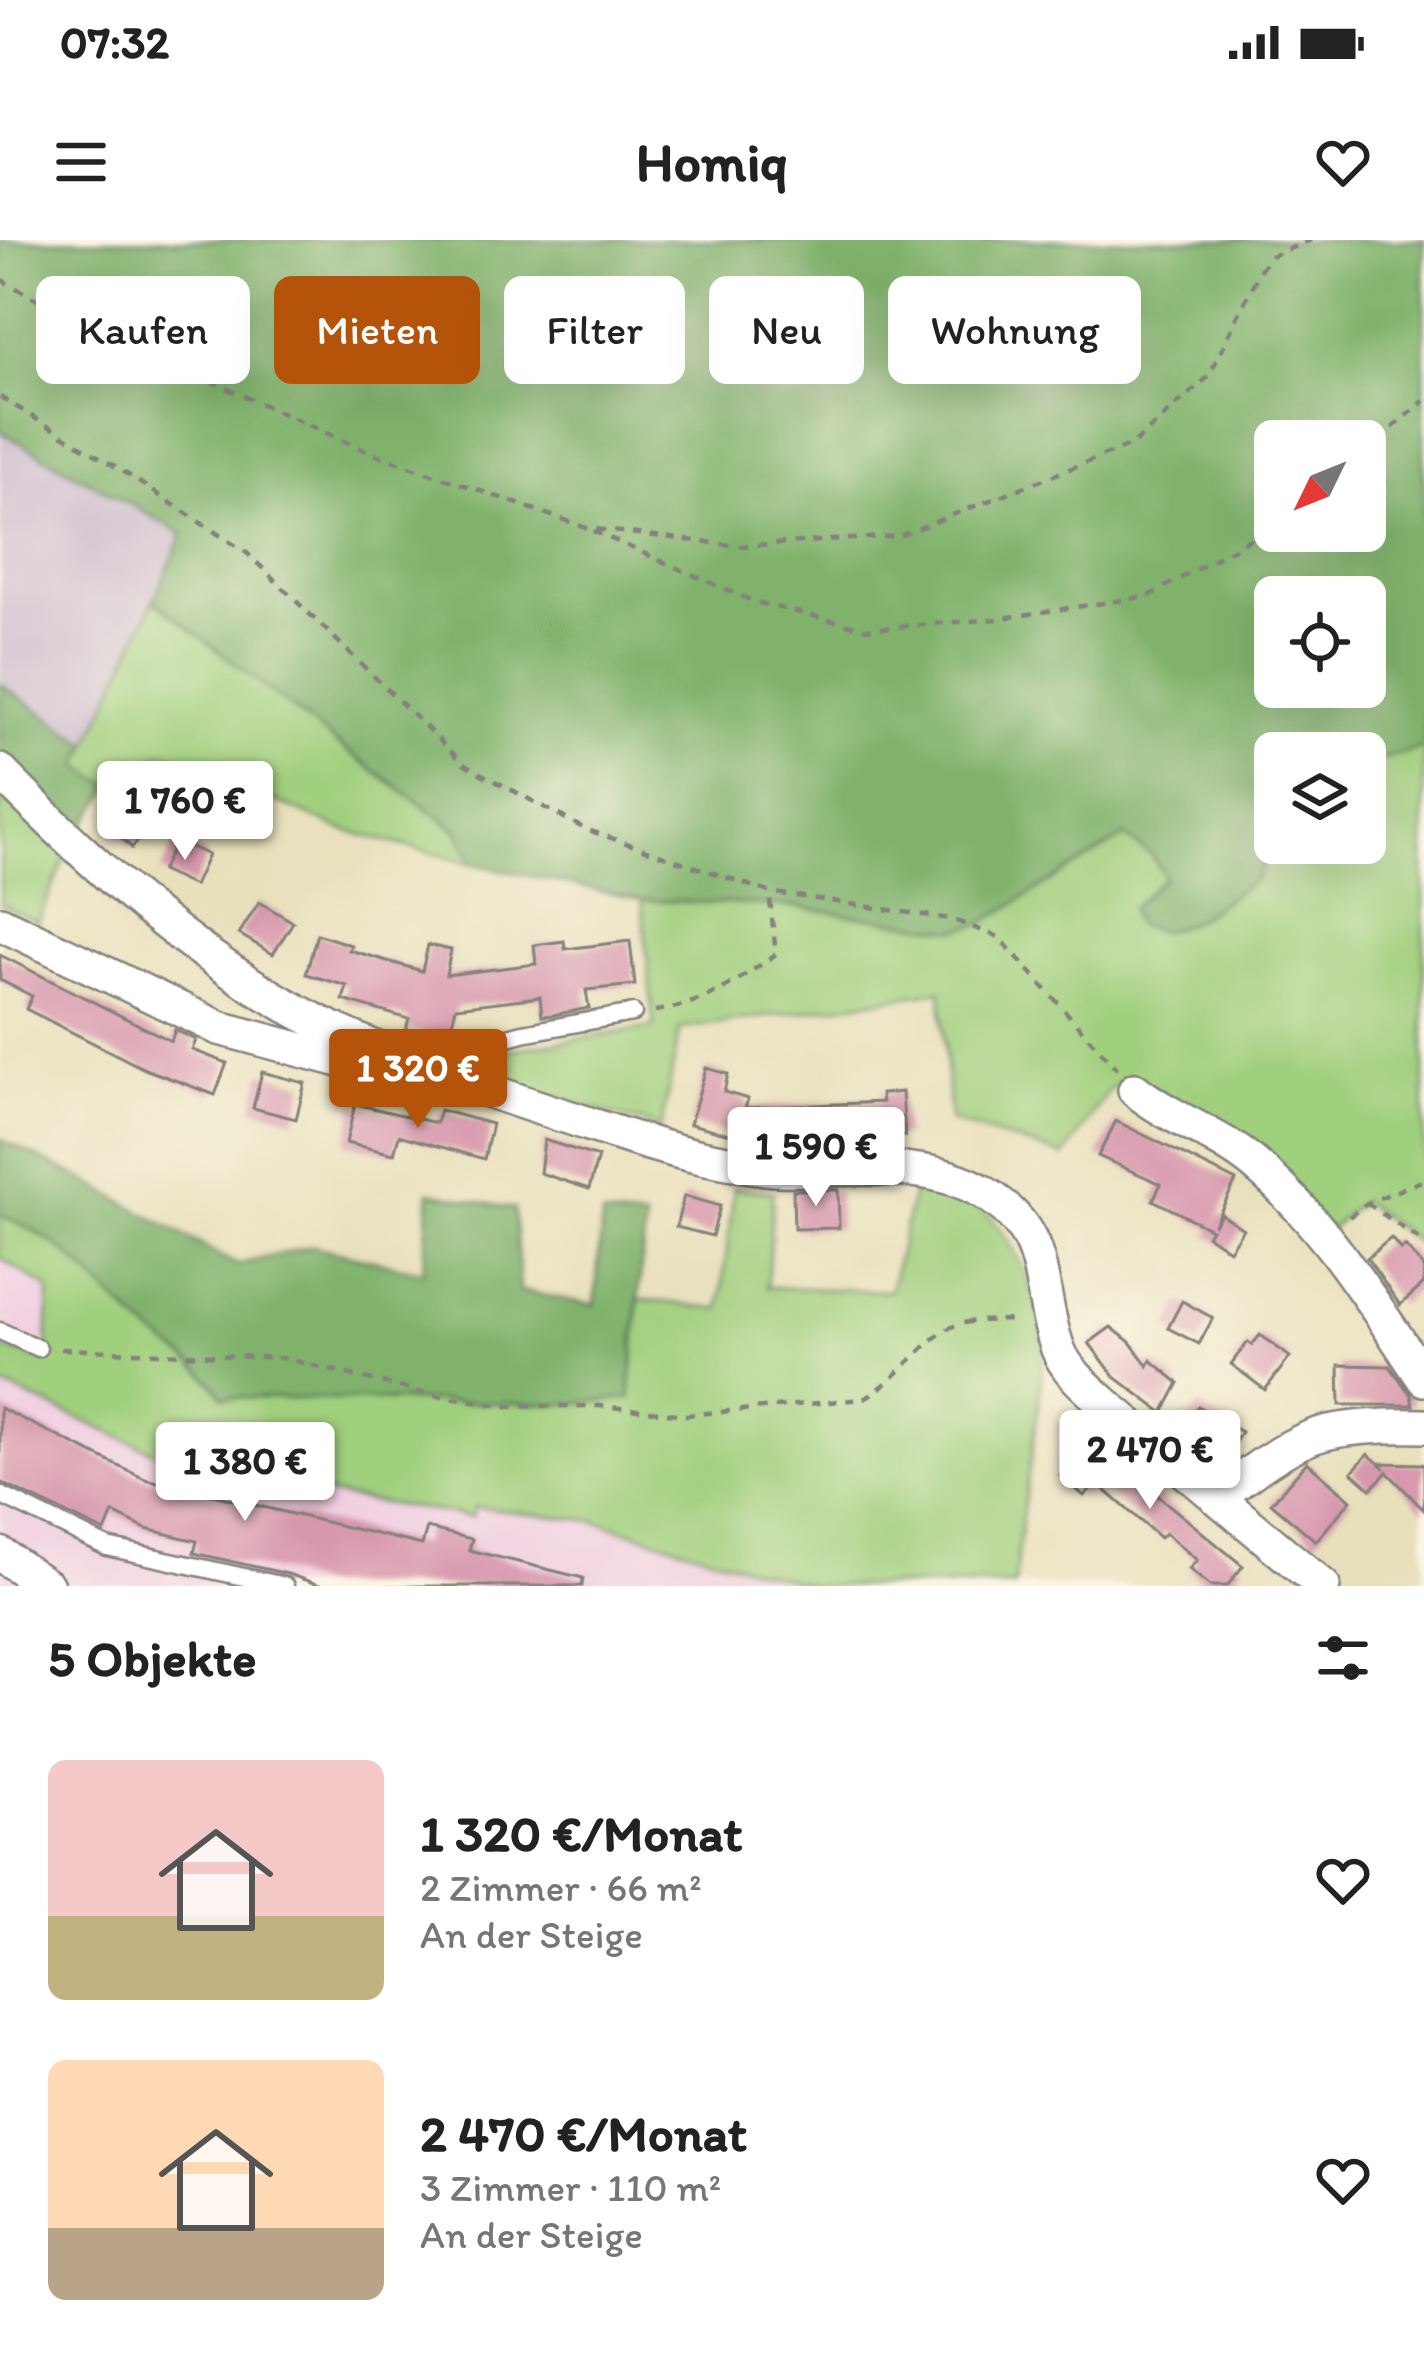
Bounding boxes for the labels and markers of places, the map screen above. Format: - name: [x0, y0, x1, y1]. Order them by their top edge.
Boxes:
- pin: 1 760 €: [74, 761, 296, 863]
- pin: 1 320 €: [307, 1029, 529, 1131]
- pin: 1 590 €: [705, 1107, 927, 1209]
- pin: 2 470 €: [1039, 1410, 1261, 1512]
- pin: 1 380 €: [134, 1422, 356, 1524]

